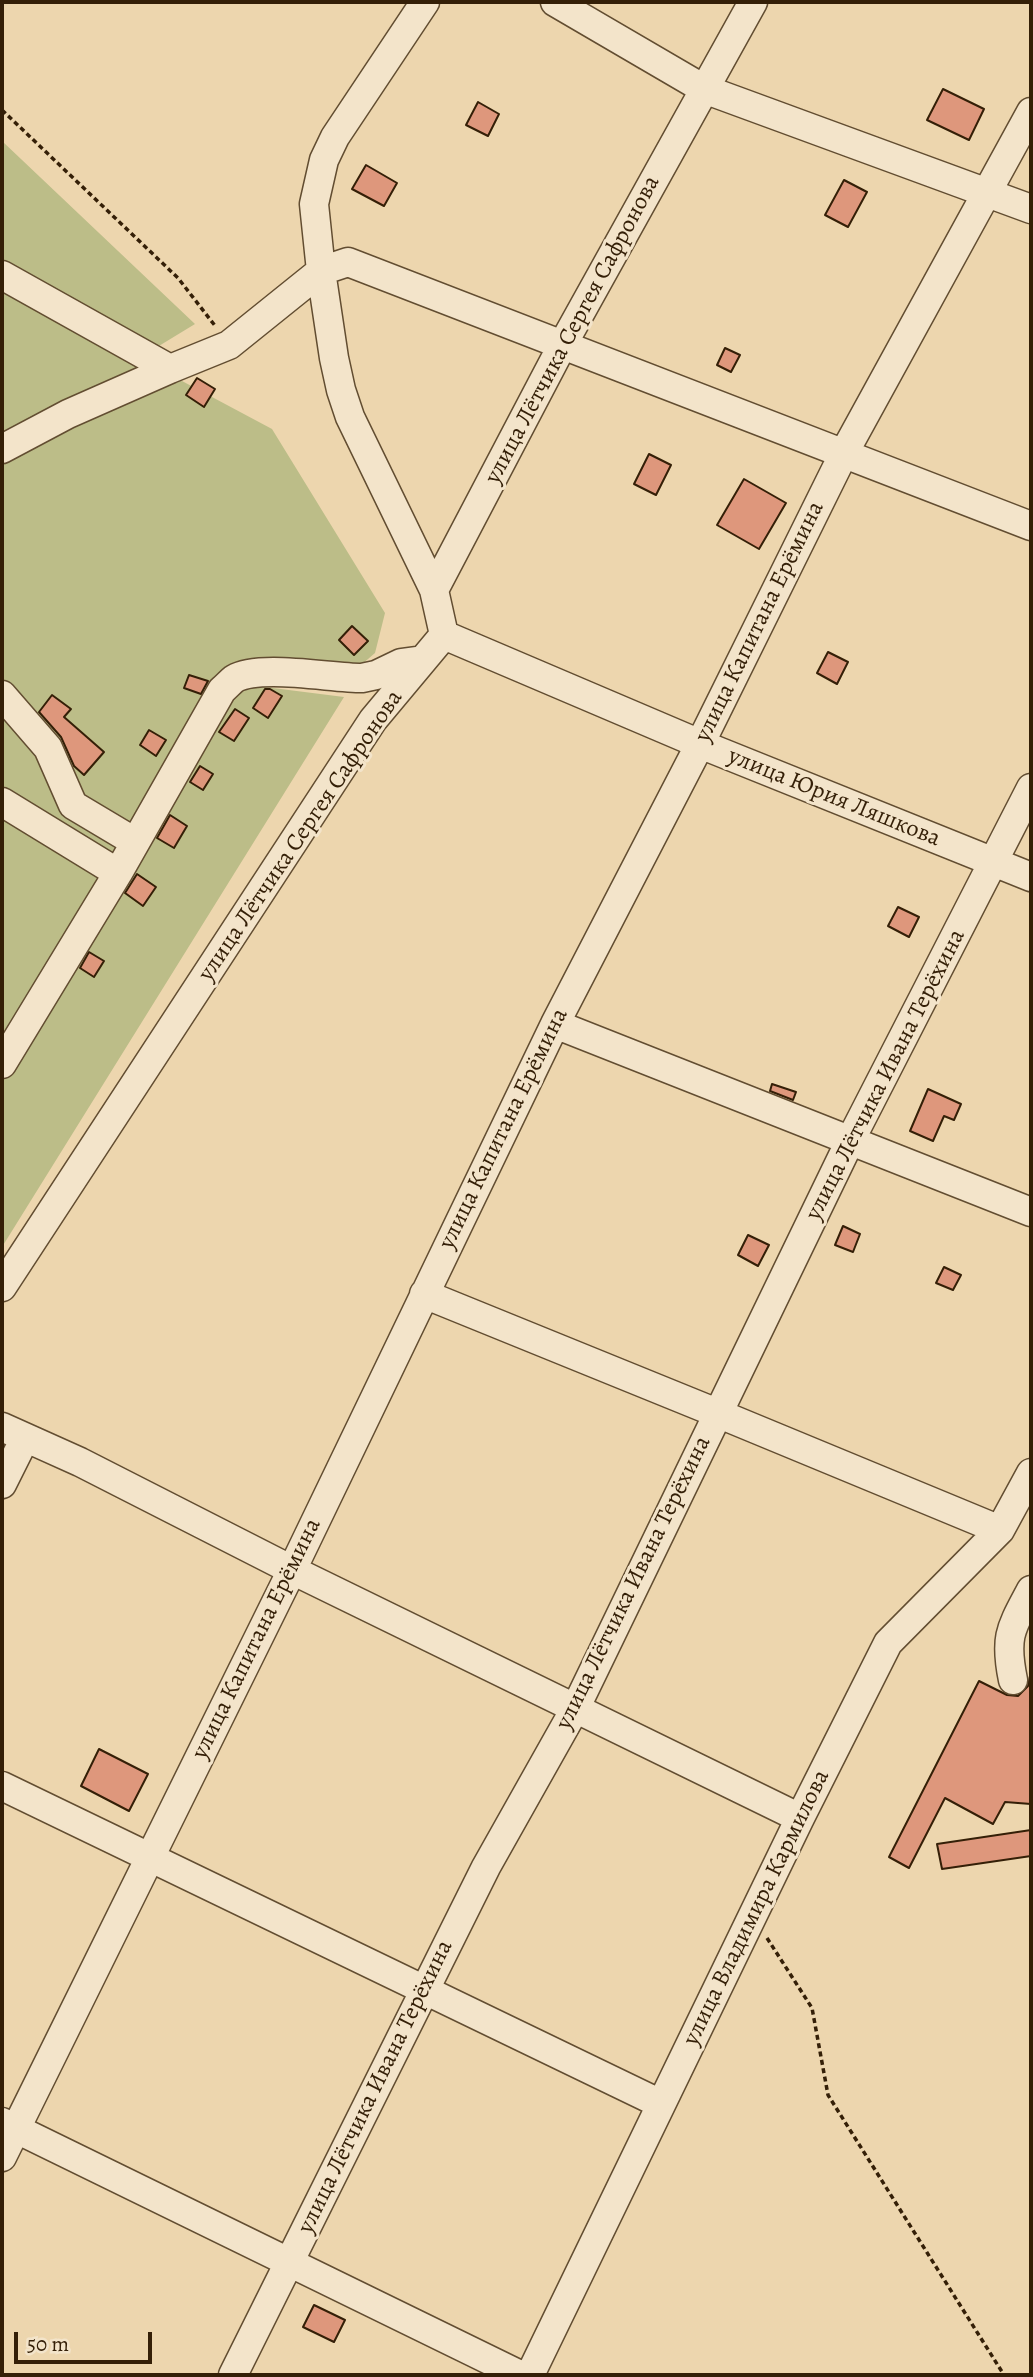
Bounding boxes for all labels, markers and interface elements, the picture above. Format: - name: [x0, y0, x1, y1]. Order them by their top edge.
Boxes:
- street label: улица Лётчика Сергея Сафронова: [479, 171, 667, 489]
- street label: улица Капитана Ерёмина: [689, 497, 831, 747]
- street label: улица Лётчика Сергея Сафронова: [193, 685, 409, 987]
- street label: улица Юрия Ляшкова: [724, 742, 944, 854]
- street label: улица Лётчика Ивана Терёхина: [800, 925, 972, 1225]
- street label: улица Капитана Ерёмина: [433, 1004, 575, 1254]
- street label: улица Лётчика Ивана Терёхина: [550, 1432, 718, 1734]
- street label: улица Капитана Ерёмина: [186, 1514, 328, 1764]
- street label: улица Владимира Кармилова: [678, 1765, 836, 2051]
- street label: улица Лётчика Ивана Терёхина: [292, 1936, 460, 2238]
- scale bar: [18, 2318, 156, 2362]
- text: 50 m: [27, 2330, 69, 2358]

